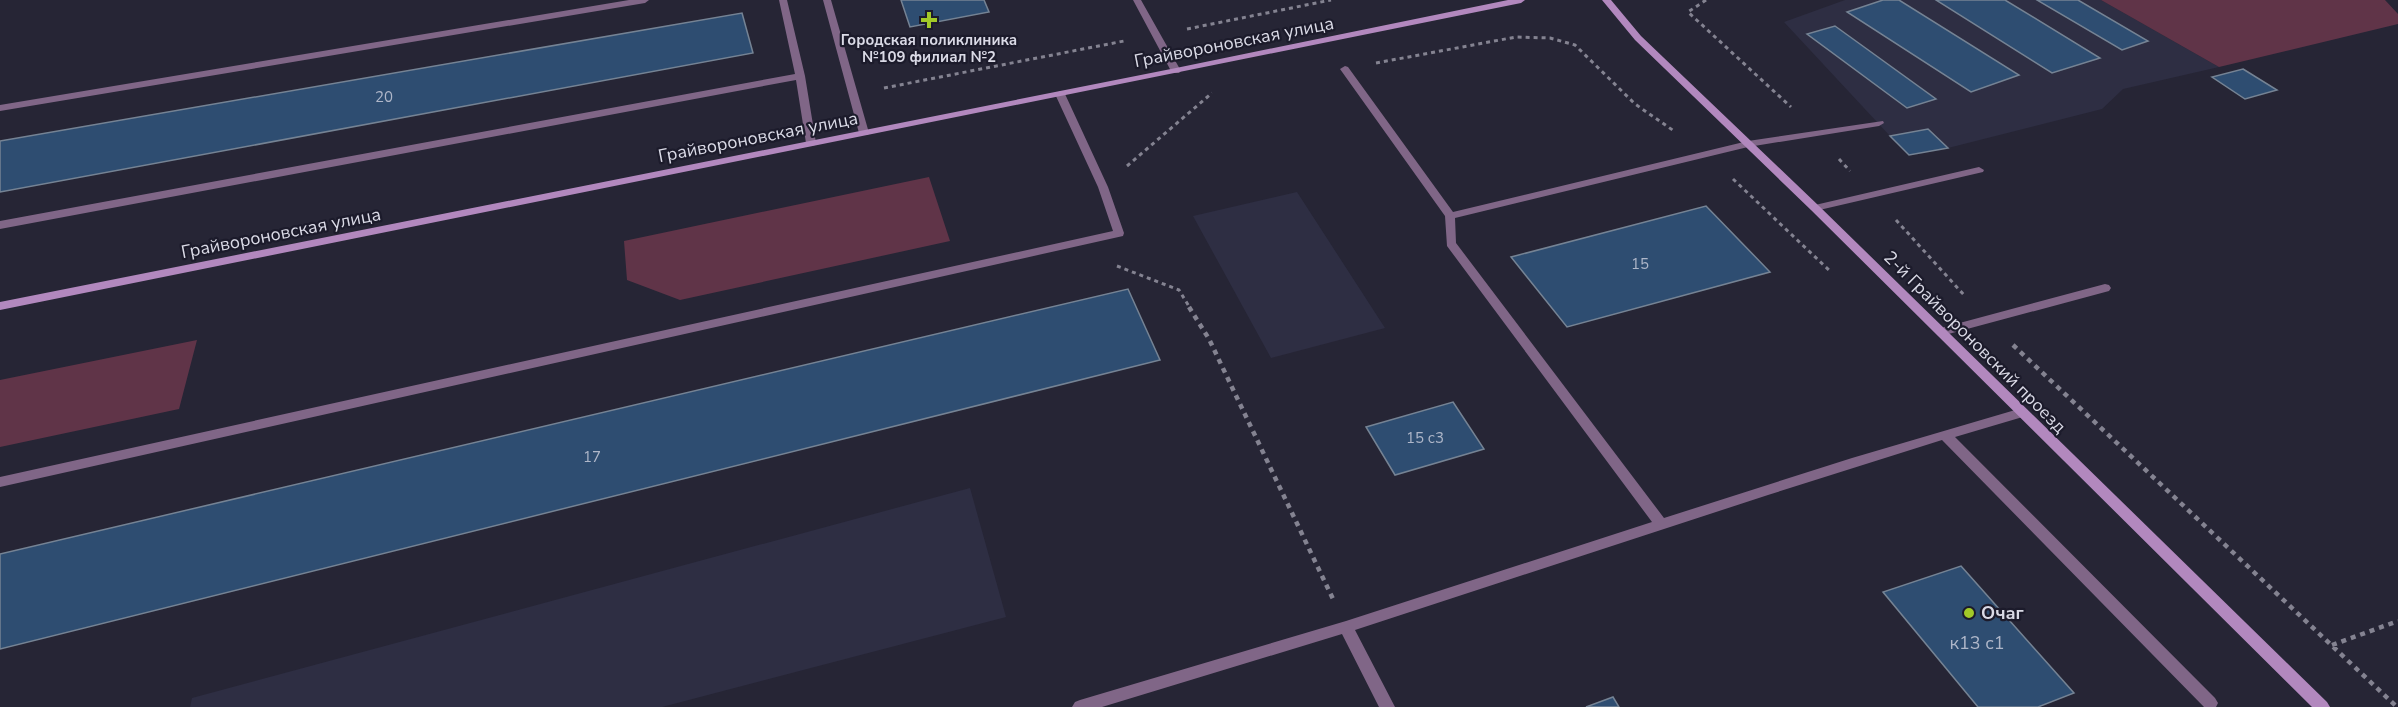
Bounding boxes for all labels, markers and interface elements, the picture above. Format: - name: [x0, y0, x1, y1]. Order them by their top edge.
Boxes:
- marker: Городская поликлиника №109 филиал №2: [920, 11, 938, 29]
- street label: Грайвороновская улица: [1132, 11, 1336, 73]
- place label: Городская поликлиника №109 филиал №2: [841, 30, 1017, 67]
- house number: 20: [375, 87, 393, 107]
- street label: Грайвороновская улица: [656, 106, 860, 168]
- street label: Грайвороновская улица: [179, 202, 383, 264]
- street label: 2-й Грайвороновский проезд: [1879, 246, 2072, 439]
- house number: 15: [1631, 254, 1649, 274]
- house number: 15 с3: [1406, 428, 1444, 448]
- house number: 17: [583, 447, 601, 467]
- place label: Очаг: [1981, 601, 2024, 625]
- marker: Очаг: [1962, 606, 1976, 620]
- house number: к13 с1: [1949, 631, 2005, 655]

